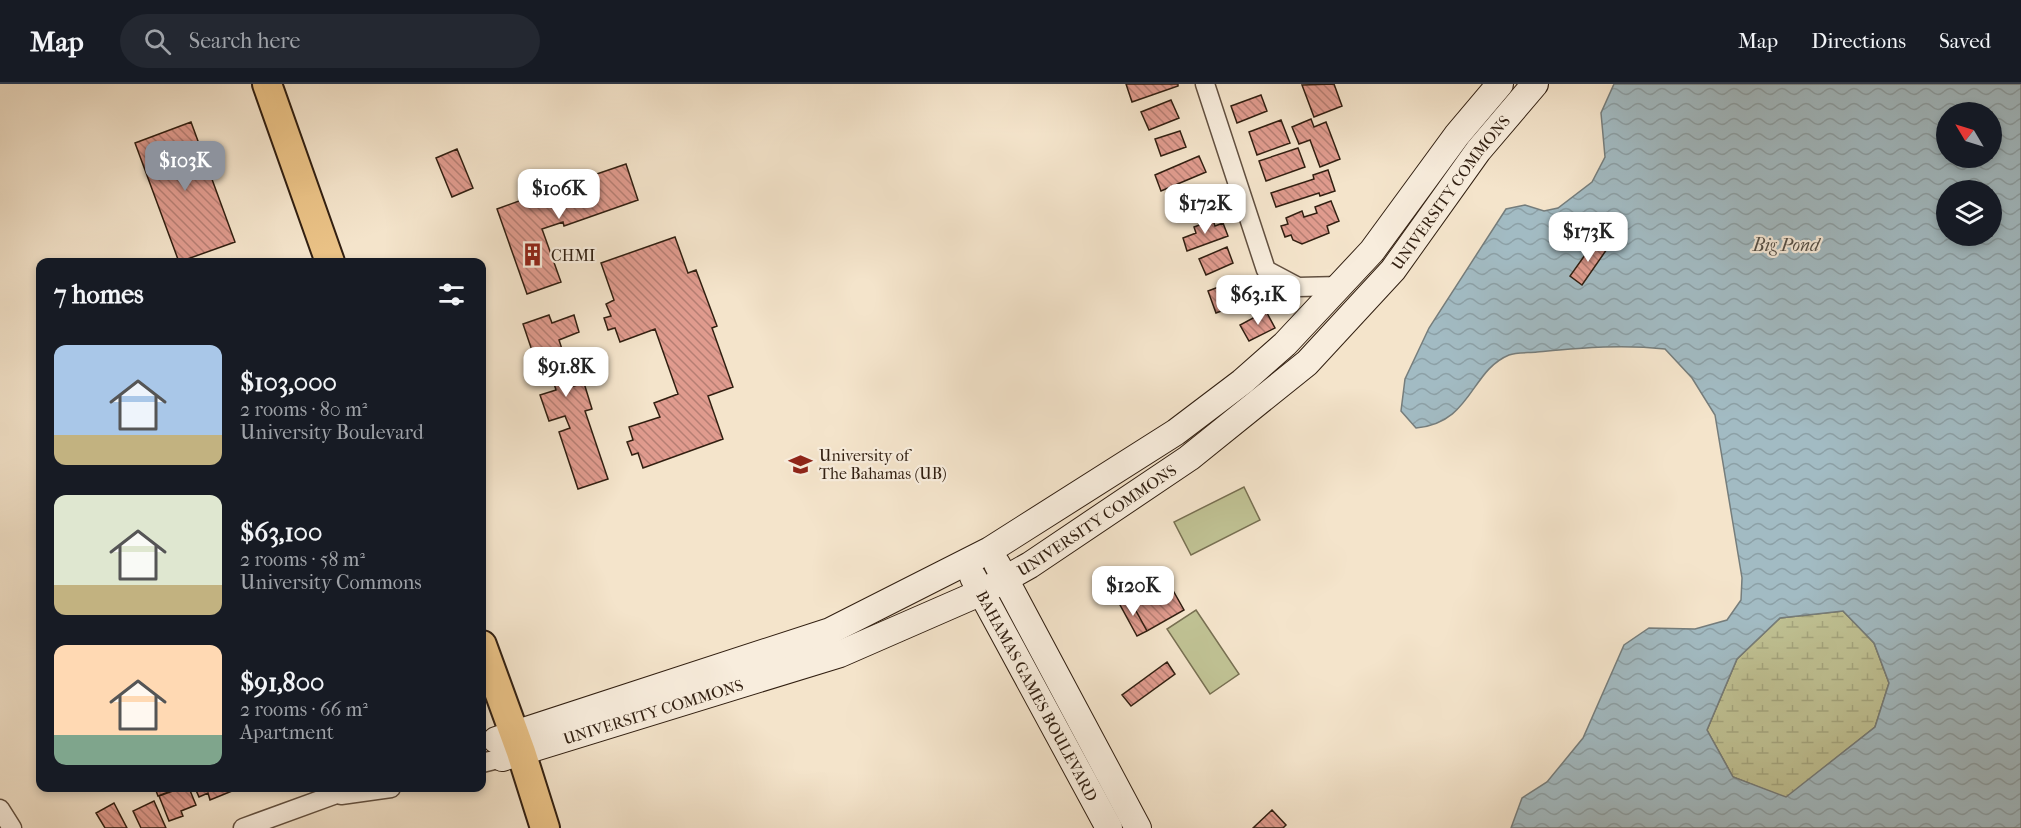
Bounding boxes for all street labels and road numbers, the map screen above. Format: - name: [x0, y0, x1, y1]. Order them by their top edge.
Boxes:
- street label: UNIVERSITY COMMONS: [1387, 111, 1514, 273]
- street label: UNIVERSITY COMMONS: [1014, 460, 1180, 580]
- street label: BAHAMAS GAMES BOULEVARD: [973, 587, 1102, 804]
- street label: UNIVERSITY COMMONS: [561, 675, 745, 748]

